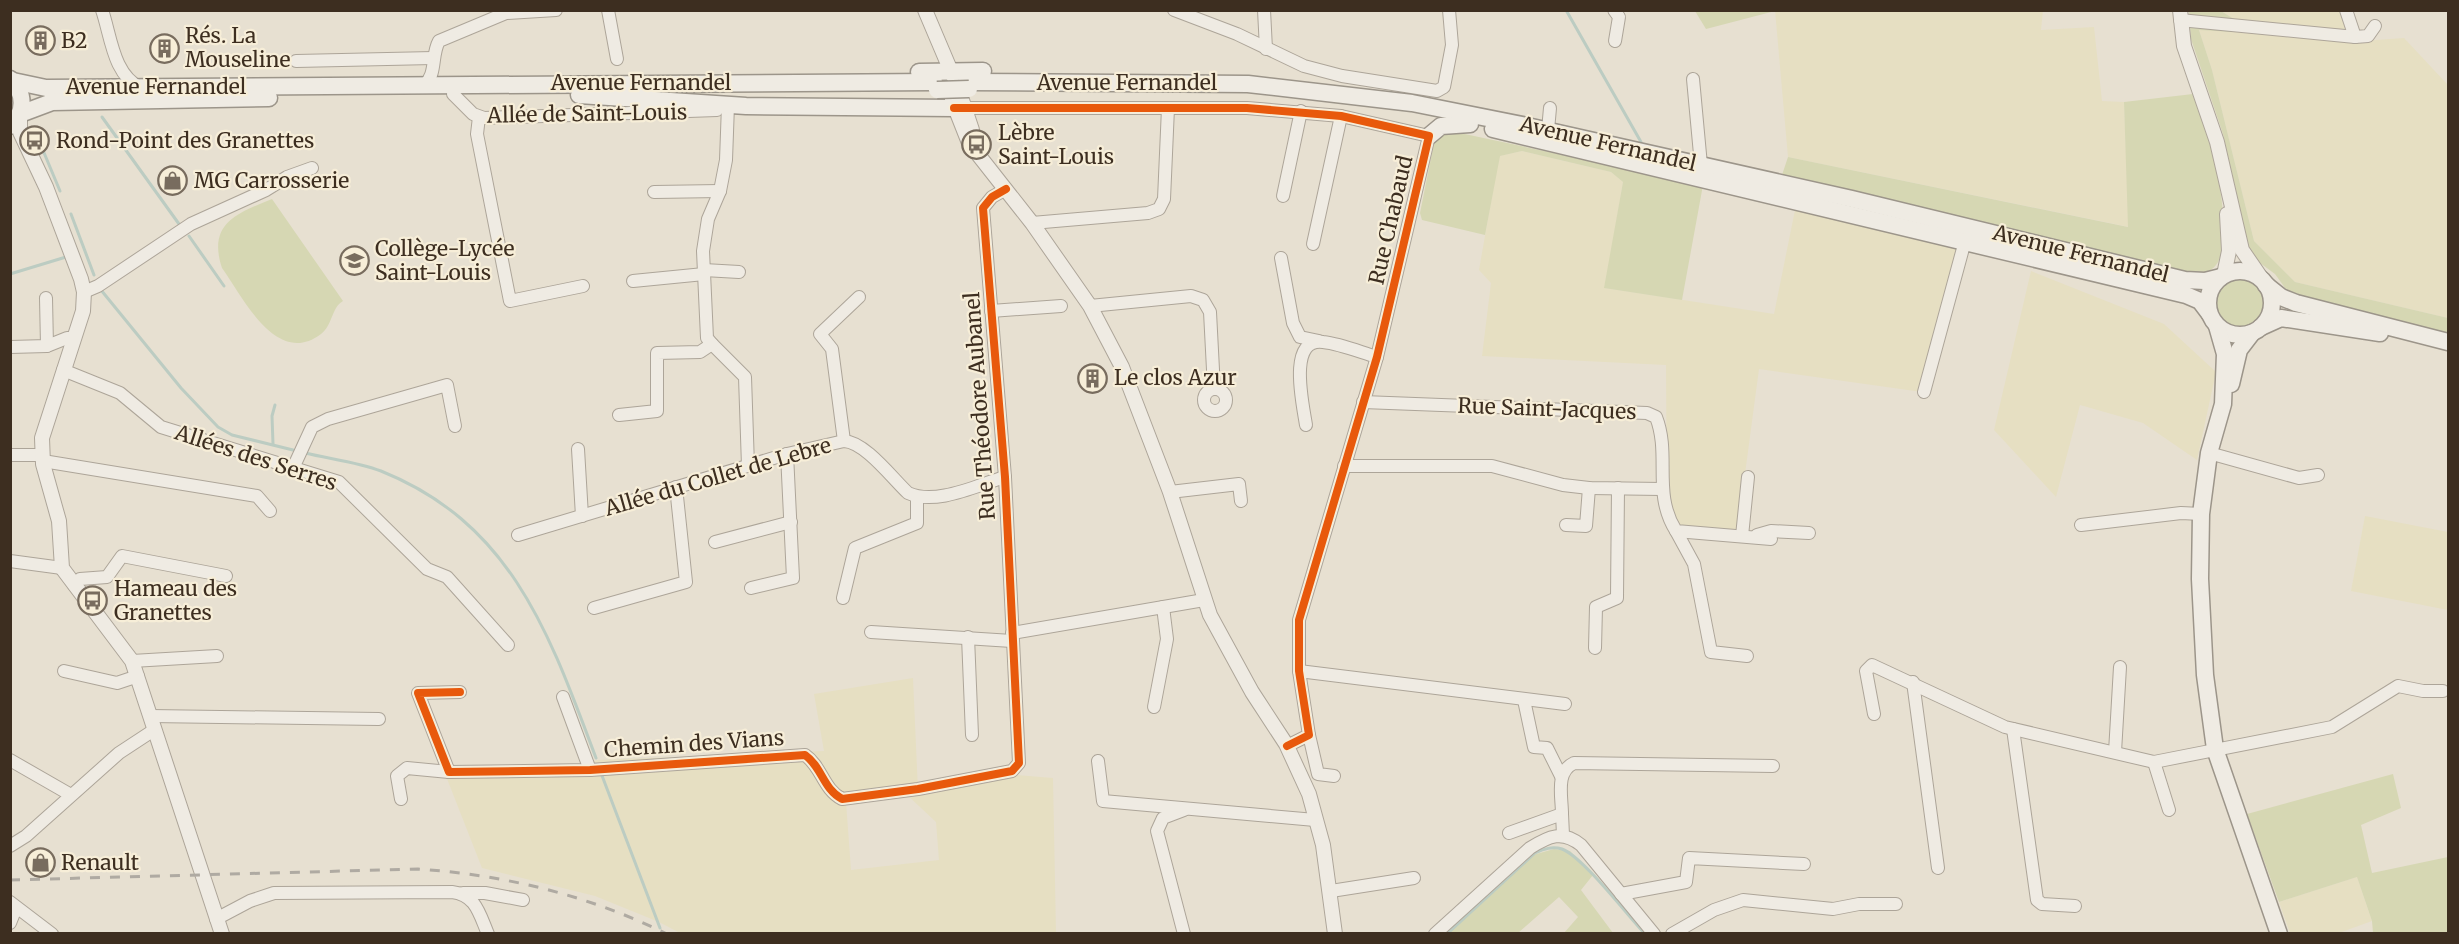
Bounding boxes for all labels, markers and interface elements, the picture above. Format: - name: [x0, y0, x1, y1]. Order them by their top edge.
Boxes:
- place label: Rés. La Mouseline: [185, 22, 290, 73]
- building icon: B2: [24, 25, 56, 57]
- place label: B2: [61, 27, 87, 54]
- building icon: Rés. La Mouseline: [148, 32, 180, 64]
- street label: Avenue Fernandel: [550, 69, 732, 96]
- street label: Avenue Fernandel: [1036, 69, 1218, 96]
- street label: Avenue Fernandel: [65, 73, 247, 100]
- street label: Allée de Saint-Louis: [486, 98, 687, 129]
- street label: Avenue Fernandel: [1516, 110, 1700, 177]
- place label: Lèbre Saint-Louis: [998, 119, 1114, 170]
- bus stop icon: Rond-Point des Granettes: [19, 125, 51, 157]
- place label: Rond-Point des Granettes: [56, 127, 314, 154]
- bus stop icon: Lèbre Saint-Louis: [961, 129, 993, 161]
- street label: Rue Chabaud: [1363, 152, 1419, 287]
- shop icon: MG Carrosserie: [157, 165, 189, 197]
- place label: MG Carrosserie: [194, 167, 349, 194]
- street label: Avenue Fernandel: [1989, 218, 2172, 289]
- place label: Collège-Lycée Saint-Louis: [375, 235, 515, 286]
- school or university icon: Collège-Lycée Saint-Louis: [338, 245, 370, 277]
- street label: Rue Théodore Aubanel: [958, 291, 1001, 521]
- building icon: Le clos Azur: [1077, 362, 1109, 394]
- place label: Le clos Azur: [1114, 364, 1237, 391]
- street label: Rue Saint-Jacques: [1457, 392, 1637, 425]
- street label: Allées des Serres: [171, 418, 341, 496]
- street label: Allée du Collet de Lebre: [601, 431, 834, 522]
- place label: Hameau des Granettes: [114, 575, 237, 626]
- bus stop icon: Hameau des Granettes: [77, 585, 109, 617]
- street label: Chemin des Vians: [603, 724, 785, 763]
- shop icon: Renault: [24, 847, 56, 879]
- place label: Renault: [61, 849, 139, 876]

